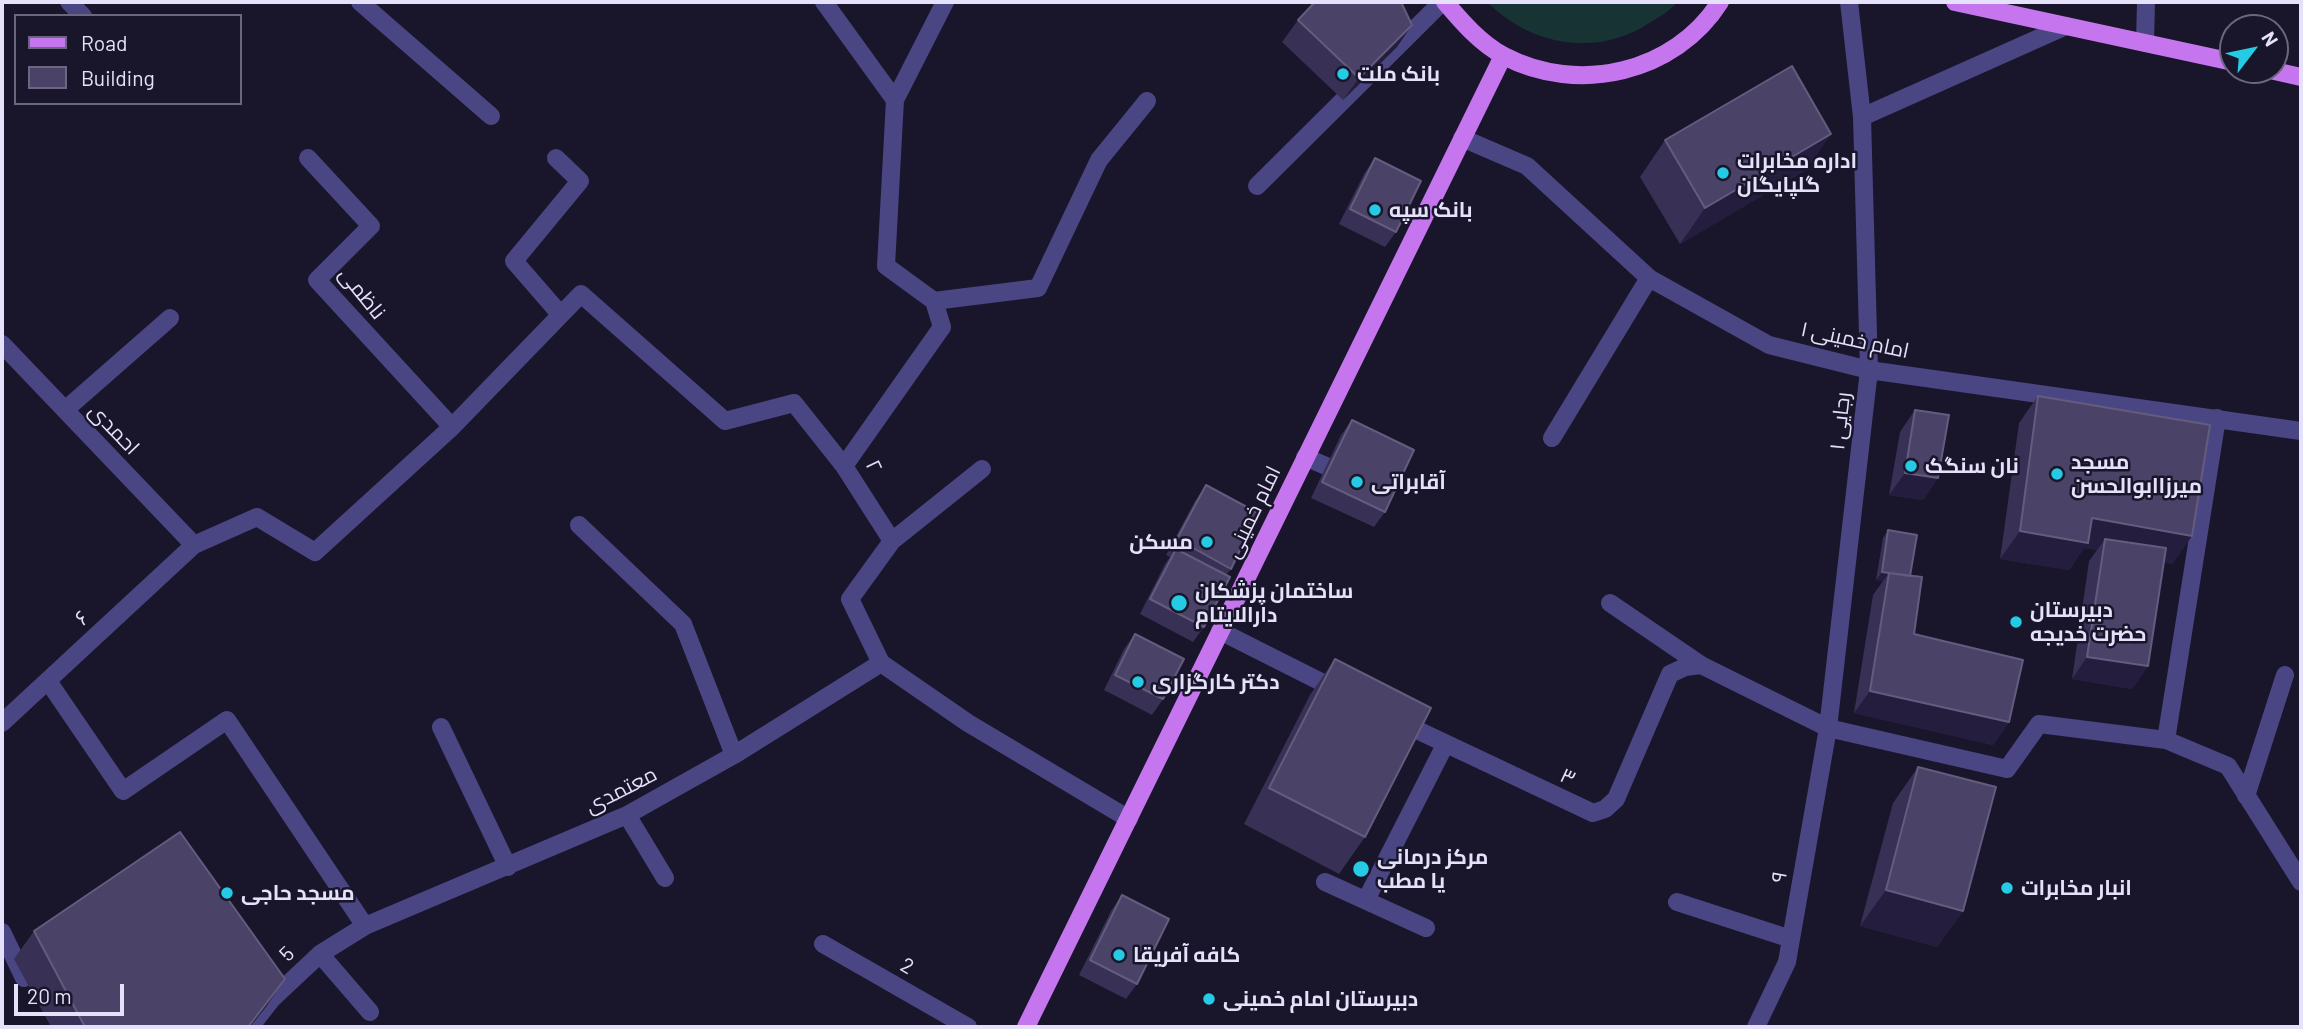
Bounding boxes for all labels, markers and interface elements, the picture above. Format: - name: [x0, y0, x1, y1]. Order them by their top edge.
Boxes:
- legend: [14, 14, 242, 105]
- north arrow: [2219, 14, 2289, 84]
- text: N: [2257, 27, 2284, 50]
- text: Road: [81, 30, 127, 55]
- place label: بانک ملت: [1357, 61, 1440, 87]
- text: Building: [81, 65, 155, 90]
- marker: بانک ملت: [1335, 66, 1351, 82]
- place label: اداره مخابرات گلپایگان: [1737, 148, 1857, 198]
- marker: اداره مخابرات گلپایگان: [1715, 165, 1731, 181]
- place label: بانک سپه: [1389, 197, 1472, 223]
- marker: بانک سپه: [1367, 202, 1383, 218]
- street label: ناظمی: [333, 262, 391, 324]
- street label: امام خمینی ۱: [1799, 316, 1911, 364]
- street label: رجایی ۱: [1824, 391, 1856, 451]
- street label: احمدی: [84, 398, 144, 460]
- place label: مسجد میرزاابوالحسن: [2071, 449, 2202, 499]
- place label: نان سنگک: [1925, 453, 2019, 479]
- street label: ۲: [860, 456, 888, 476]
- marker: نان سنگک: [1903, 458, 1919, 474]
- street label: امام خمینی: [1220, 462, 1286, 562]
- marker: مسجد میرزاابوالحسن: [2049, 466, 2065, 482]
- place label: آقابراتی: [1371, 469, 1446, 495]
- marker: آقابراتی: [1349, 474, 1365, 490]
- place label: مسکن: [1129, 529, 1193, 555]
- marker: مسکن: [1199, 534, 1215, 550]
- place label: ساختمان پزشکان دارالایتام: [1195, 578, 1353, 628]
- marker: ساختمان پزشکان دارالایتام: [1169, 593, 1189, 613]
- place label: دبیرستان حضرت خدیجه: [2030, 597, 2147, 647]
- street label: ۶: [70, 605, 94, 631]
- marker: دبیرستان حضرت خدیجه: [2008, 614, 2024, 630]
- place label: دکتر کارگزاری: [1152, 669, 1280, 695]
- marker: دکتر کارگزاری: [1130, 674, 1146, 690]
- street label: معتمدی: [581, 761, 661, 819]
- street label: ۳: [1556, 763, 1580, 791]
- place label: مرکز درمانی یا مطب: [1377, 844, 1488, 894]
- marker: مرکز درمانی یا مطب: [1351, 859, 1371, 879]
- street label: ۹: [1766, 869, 1792, 885]
- place label: انبار مخابرات: [2021, 875, 2132, 901]
- place label: مسجد حاجی: [241, 880, 355, 906]
- marker: انبار مخابرات: [1999, 880, 2015, 896]
- marker: مسجد حاجی: [219, 885, 235, 901]
- street label: 5: [274, 941, 300, 967]
- place label: کافه آفریقا: [1133, 942, 1240, 968]
- marker: کافه آفریقا: [1111, 947, 1127, 963]
- street label: 2: [896, 952, 918, 980]
- scale bar: [18, 970, 128, 1014]
- text: 20 m: [27, 983, 72, 1008]
- place label: دبیرستان امام خمینی: [1223, 986, 1418, 1012]
- marker: دبیرستان امام خمینی: [1201, 991, 1217, 1007]

